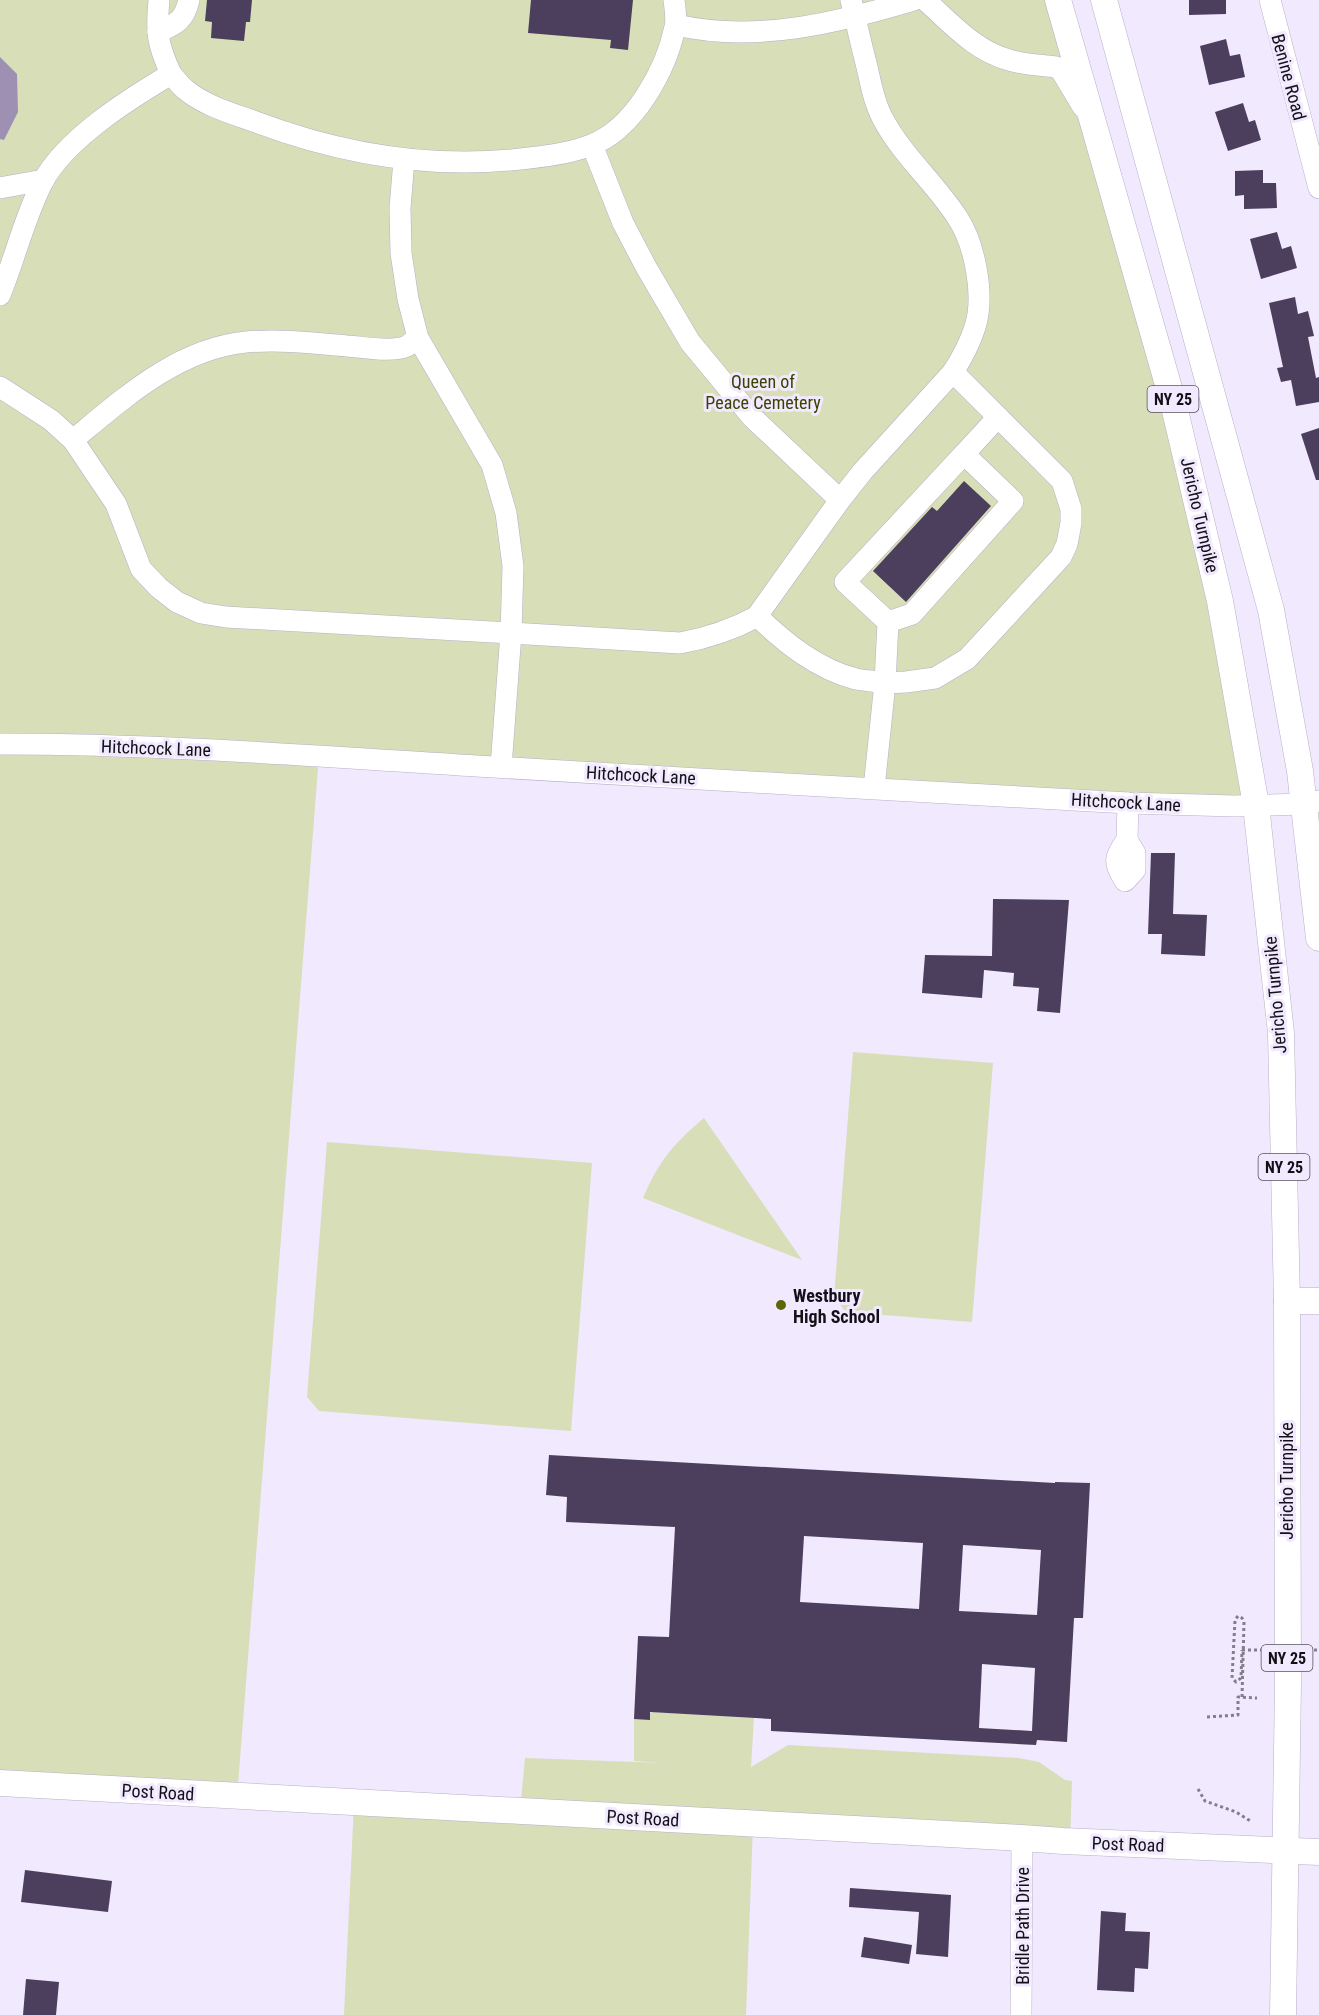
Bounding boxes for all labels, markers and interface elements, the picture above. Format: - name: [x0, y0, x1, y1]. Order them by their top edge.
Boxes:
- street label: Benine Road: [1267, 32, 1311, 122]
- park label: Queen of Peace Cemetery: [705, 371, 821, 413]
- road number: NY 25: [1148, 386, 1198, 412]
- street label: Jericho Turnpike: [1177, 455, 1223, 575]
- street label: Hitchcock Lane: [101, 736, 211, 760]
- street label: Hitchcock Lane: [586, 762, 696, 788]
- street label: Hitchcock Lane: [1071, 789, 1181, 815]
- street label: Jericho Turnpike: [1259, 936, 1291, 1054]
- road number: NY 25: [1258, 1154, 1310, 1180]
- place label: Westbury High School: [793, 1285, 880, 1327]
- marker: Westbury High School: [774, 1298, 788, 1312]
- street label: Jericho Turnpike: [1276, 1422, 1297, 1540]
- road number: NY 25: [1262, 1645, 1312, 1671]
- street label: Post Road: [121, 1780, 195, 1804]
- street label: Post Road: [606, 1806, 680, 1830]
- street label: Post Road: [1091, 1832, 1165, 1856]
- street label: Bridle Path Drive: [1012, 1867, 1033, 1985]

